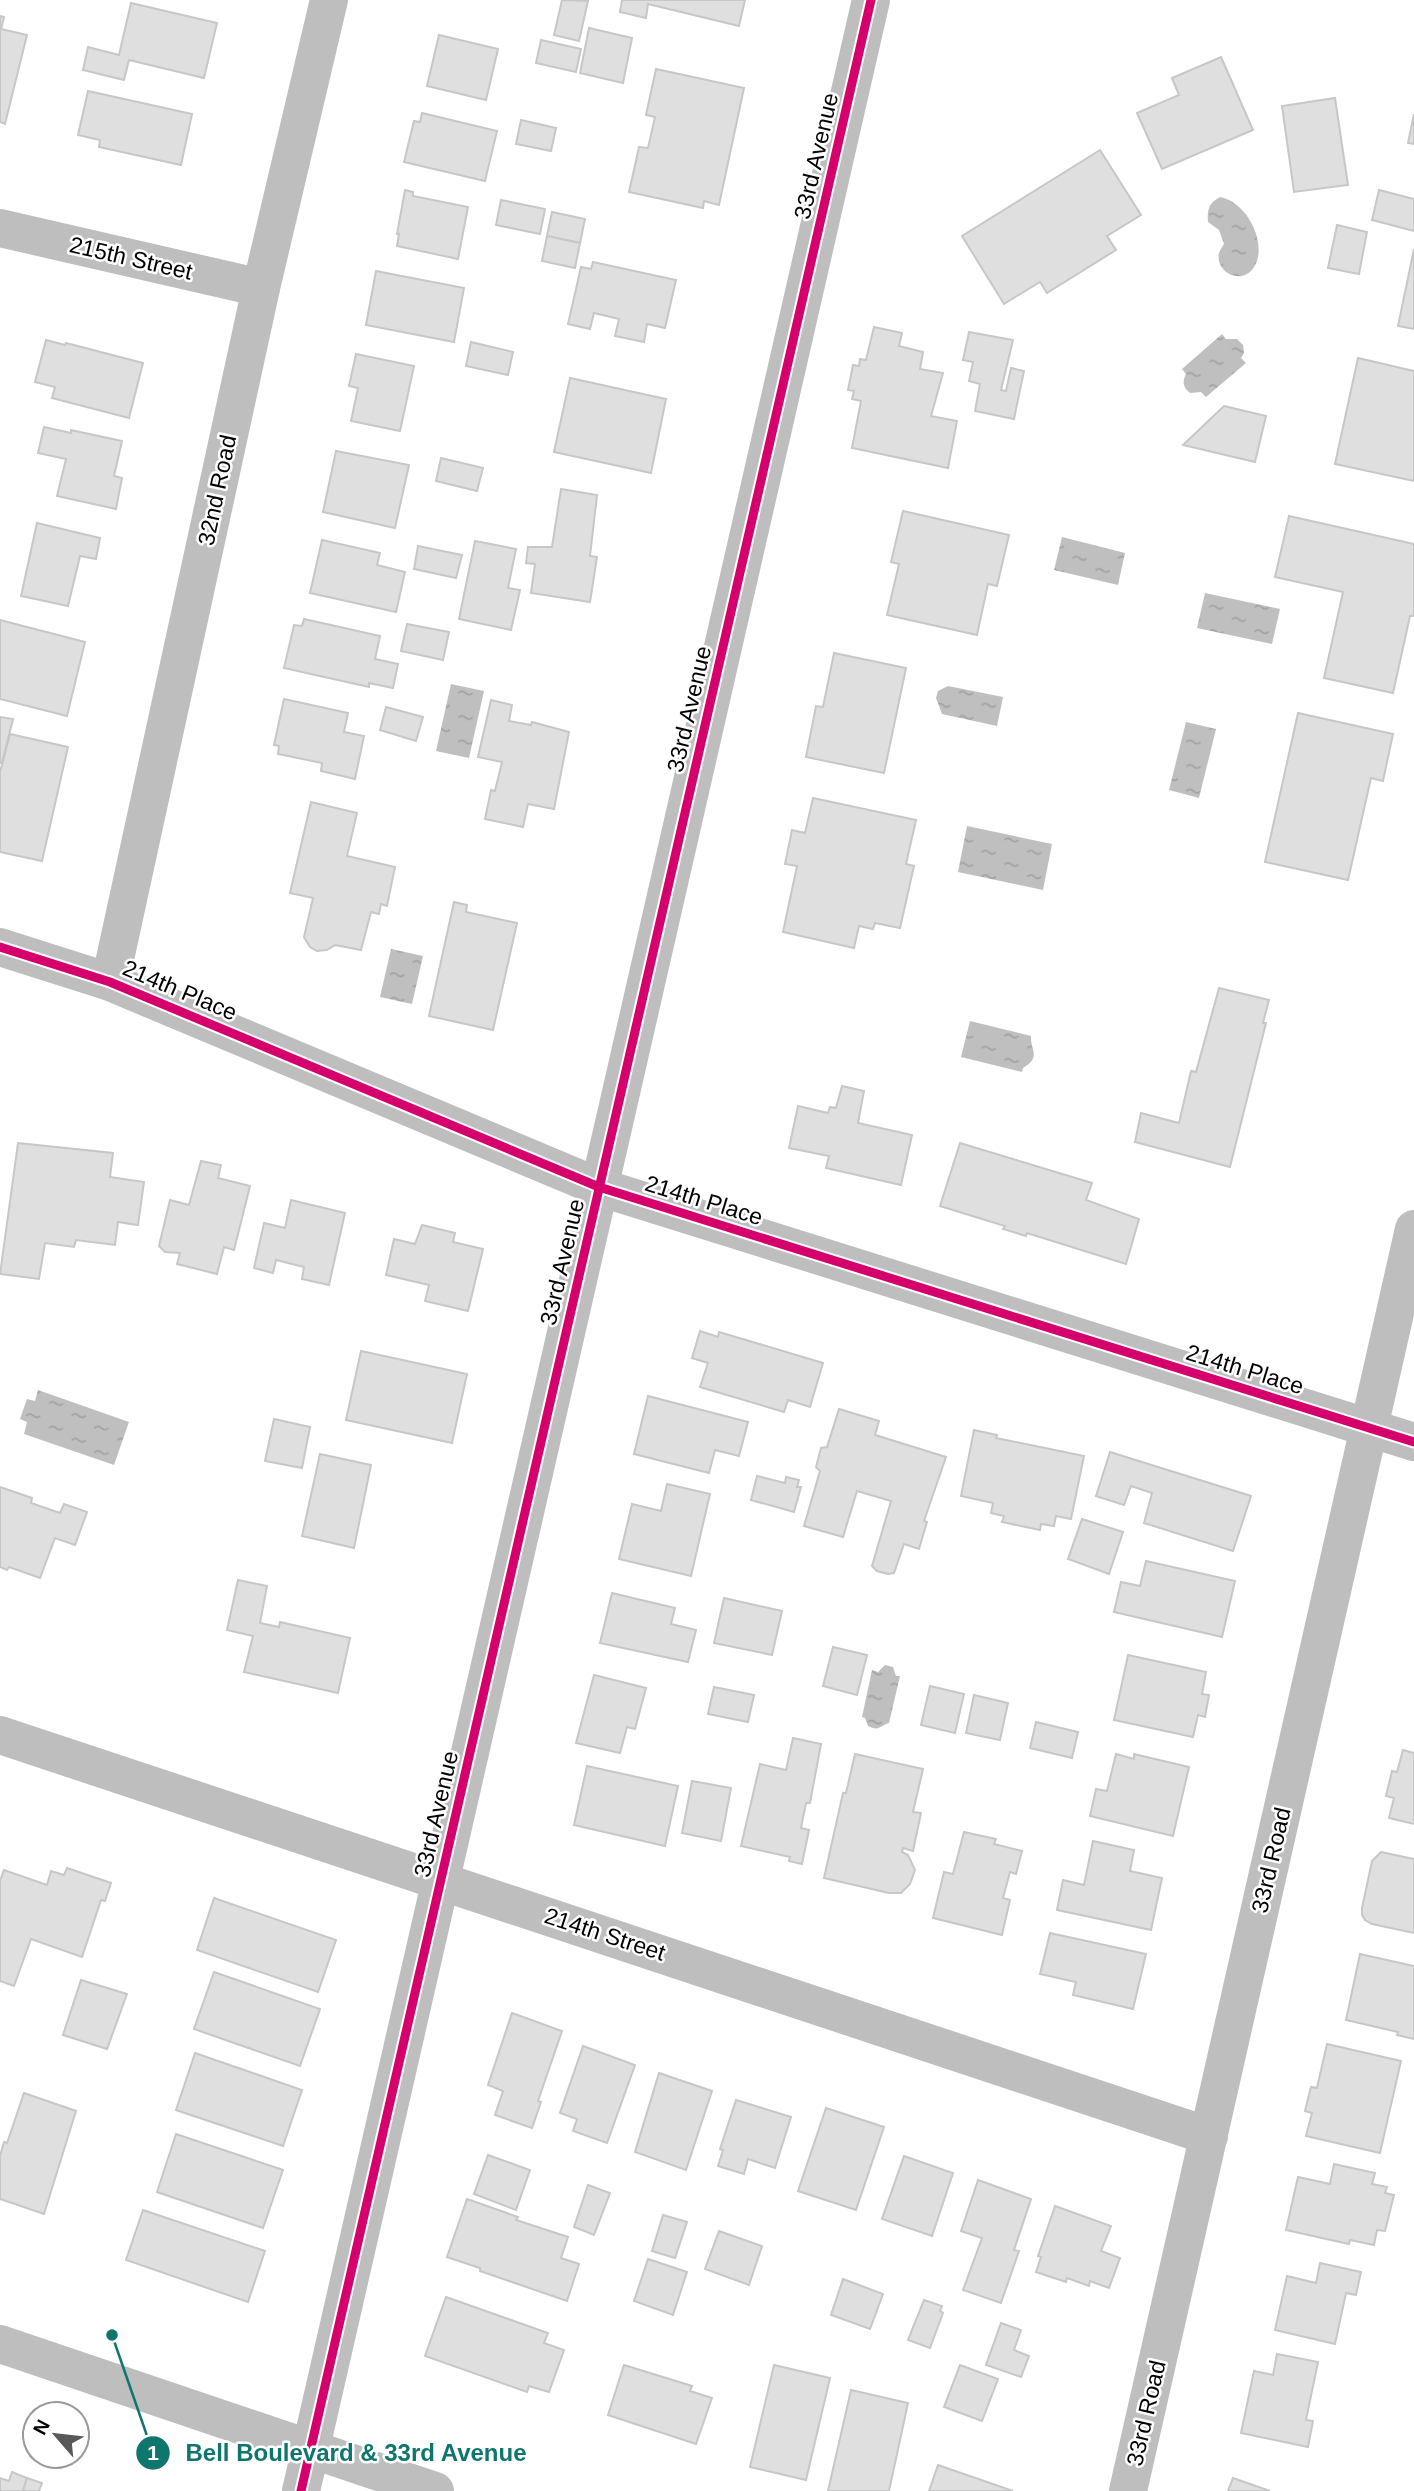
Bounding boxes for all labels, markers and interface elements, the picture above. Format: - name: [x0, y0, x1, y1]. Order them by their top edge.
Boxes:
- street label: 33rd Avenue: [789, 90, 843, 222]
- street label: 215th Street: [67, 231, 196, 285]
- street label: 32nd Road: [193, 432, 241, 548]
- street label: 33rd Avenue: [662, 643, 716, 775]
- street label: 214th Place: [119, 954, 241, 1026]
- street label: 214th Place: [642, 1170, 766, 1230]
- street label: 33rd Avenue: [535, 1196, 589, 1328]
- street label: 214th Place: [1183, 1339, 1307, 1399]
- street label: 33rd Avenue: [409, 1748, 463, 1880]
- street label: 33rd Road: [1246, 1805, 1296, 1915]
- street label: 214th Street: [541, 1902, 669, 1966]
- street label: 33rd Road: [1121, 2358, 1171, 2468]
- north arrow: [21, 2400, 91, 2470]
- text: N: [29, 2416, 54, 2438]
- callout: Bell Boulevard & 33rd Avenue: [136, 2430, 541, 2475]
- text: Bell Boulevard & 33rd Avenue: [186, 2439, 527, 2466]
- text: 1: [147, 2441, 159, 2464]

